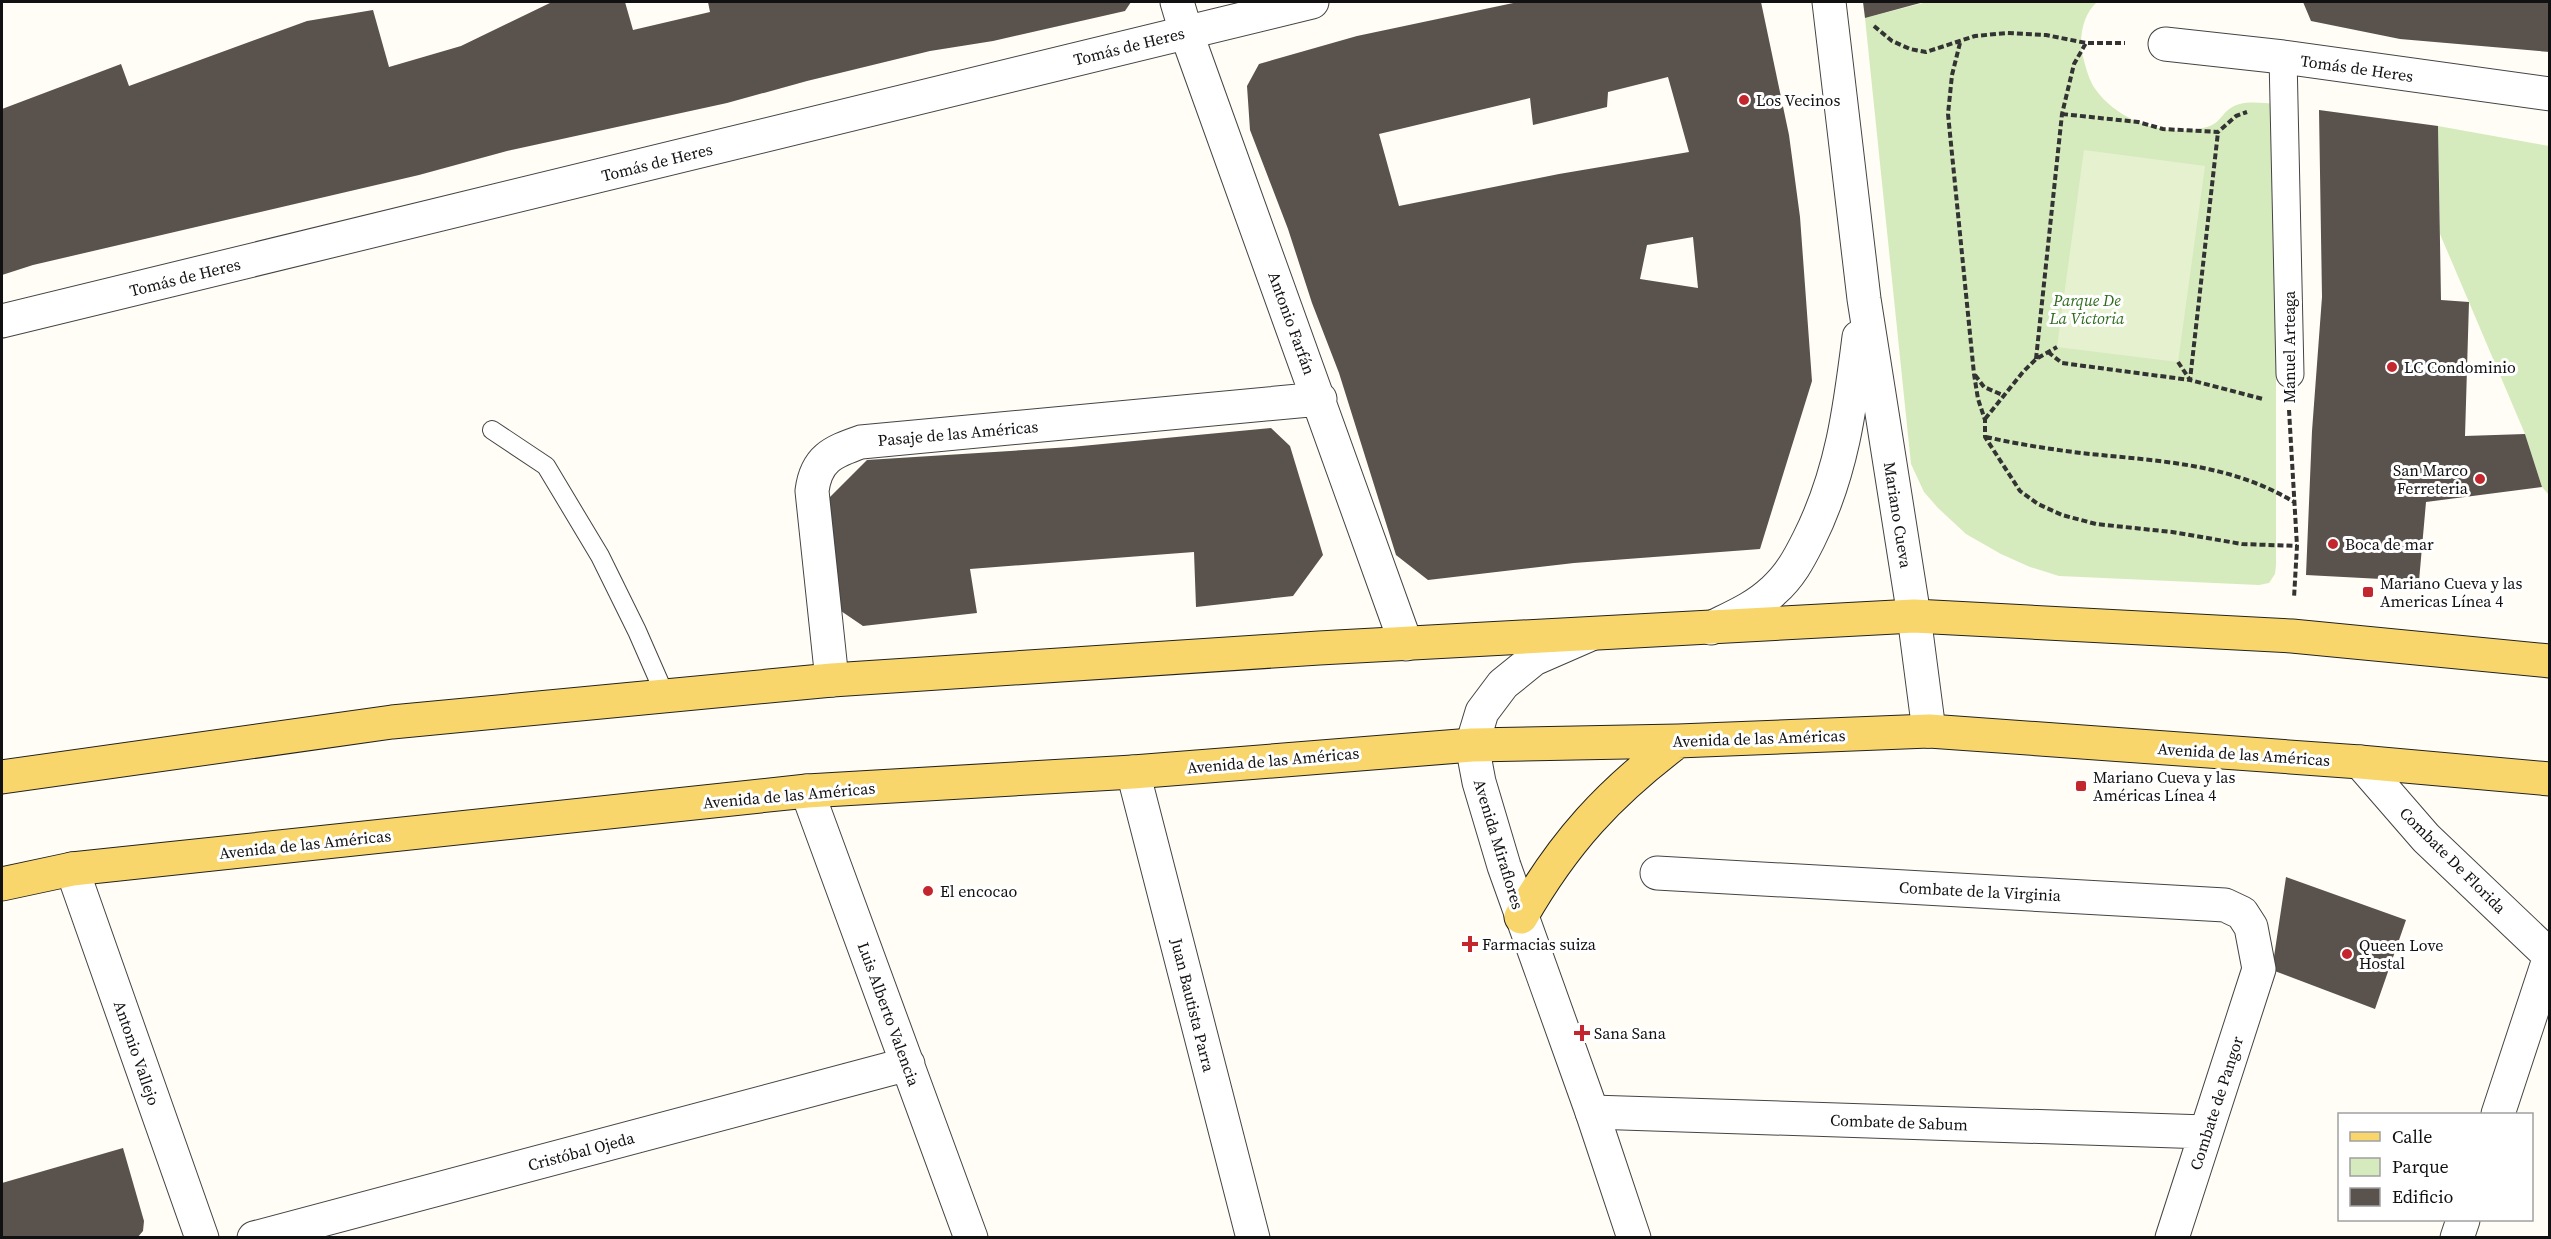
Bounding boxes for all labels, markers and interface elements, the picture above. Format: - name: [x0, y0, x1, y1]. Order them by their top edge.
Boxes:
- street label: Tomás de Heres: [1071, 22, 1187, 70]
- street label: Tomás de Heres: [2299, 49, 2415, 87]
- place label: Los Vecinos: [1756, 89, 1840, 111]
- marker: Los Vecinos: [1737, 93, 1751, 107]
- street label: Tomás de Heres: [599, 138, 715, 186]
- street label: Tomás de Heres: [127, 253, 243, 301]
- street label: Antonio Farfán: [1263, 268, 1321, 378]
- park label: Parque De La Victoria: [2049, 289, 2125, 329]
- street label: Manuel Arteaga: [2278, 290, 2300, 403]
- place label: LC Condominio: [2404, 356, 2516, 378]
- marker: LC Condominio: [2385, 360, 2399, 374]
- street label: Pasaje de las Américas: [877, 415, 1039, 451]
- place label: San Marco Ferreteria: [2393, 459, 2469, 499]
- street label: Mariano Cueva: [1879, 460, 1917, 570]
- marker: San Marco Ferreteria: [2473, 472, 2487, 486]
- place label: Boca de mar: [2345, 533, 2434, 555]
- marker: Boca de mar: [2326, 537, 2340, 551]
- place label: Mariano Cueva y las Americas Línea 4: [2380, 572, 2522, 612]
- marker: Mariano Cueva y las Americas Línea 4: [2361, 585, 2375, 599]
- street label: Avenida de las Américas: [1672, 724, 1846, 752]
- street label: Avenida de las Américas: [2157, 737, 2331, 771]
- street label: Avenida de las Américas: [1186, 742, 1360, 778]
- place label: Mariano Cueva y las Américas Línea 4: [2093, 766, 2235, 806]
- street label: Avenida Miraflores: [1469, 776, 1529, 912]
- street label: Avenida de las Américas: [702, 777, 876, 813]
- marker: Mariano Cueva y las Américas Línea 4: [2074, 779, 2088, 793]
- street label: Combate De Florida: [2395, 802, 2512, 919]
- street label: Avenida de las Américas: [218, 824, 392, 864]
- street label: Combate de la Virginia: [1898, 876, 2062, 906]
- place label: El encocao: [940, 880, 1018, 902]
- marker: El encocao: [921, 884, 935, 898]
- place label: Farmacias suiza: [1482, 933, 1597, 955]
- place label: Queen Love Hostal: [2359, 934, 2443, 974]
- street label: Juan Bautista Parra: [1166, 935, 1220, 1075]
- marker: Farmacias suiza: [1463, 937, 1477, 951]
- street label: Luis Alberto Valencia: [853, 939, 926, 1090]
- marker: Queen Love Hostal: [2340, 947, 2354, 961]
- street label: Antonio Vallejo: [109, 998, 165, 1108]
- place label: Sana Sana: [1594, 1022, 1667, 1044]
- marker: Sana Sana: [1575, 1026, 1589, 1040]
- street label: Combate de Pangor: [2184, 1033, 2248, 1173]
- street label: Combate de Sabum: [1830, 1109, 1968, 1135]
- legend: [2338, 1113, 2533, 1221]
- text: Calle: [2392, 1124, 2432, 1149]
- street label: Cristóbal Ojeda: [525, 1126, 637, 1176]
- text: Parque: [2392, 1154, 2449, 1179]
- text: Edificio: [2392, 1184, 2453, 1209]

